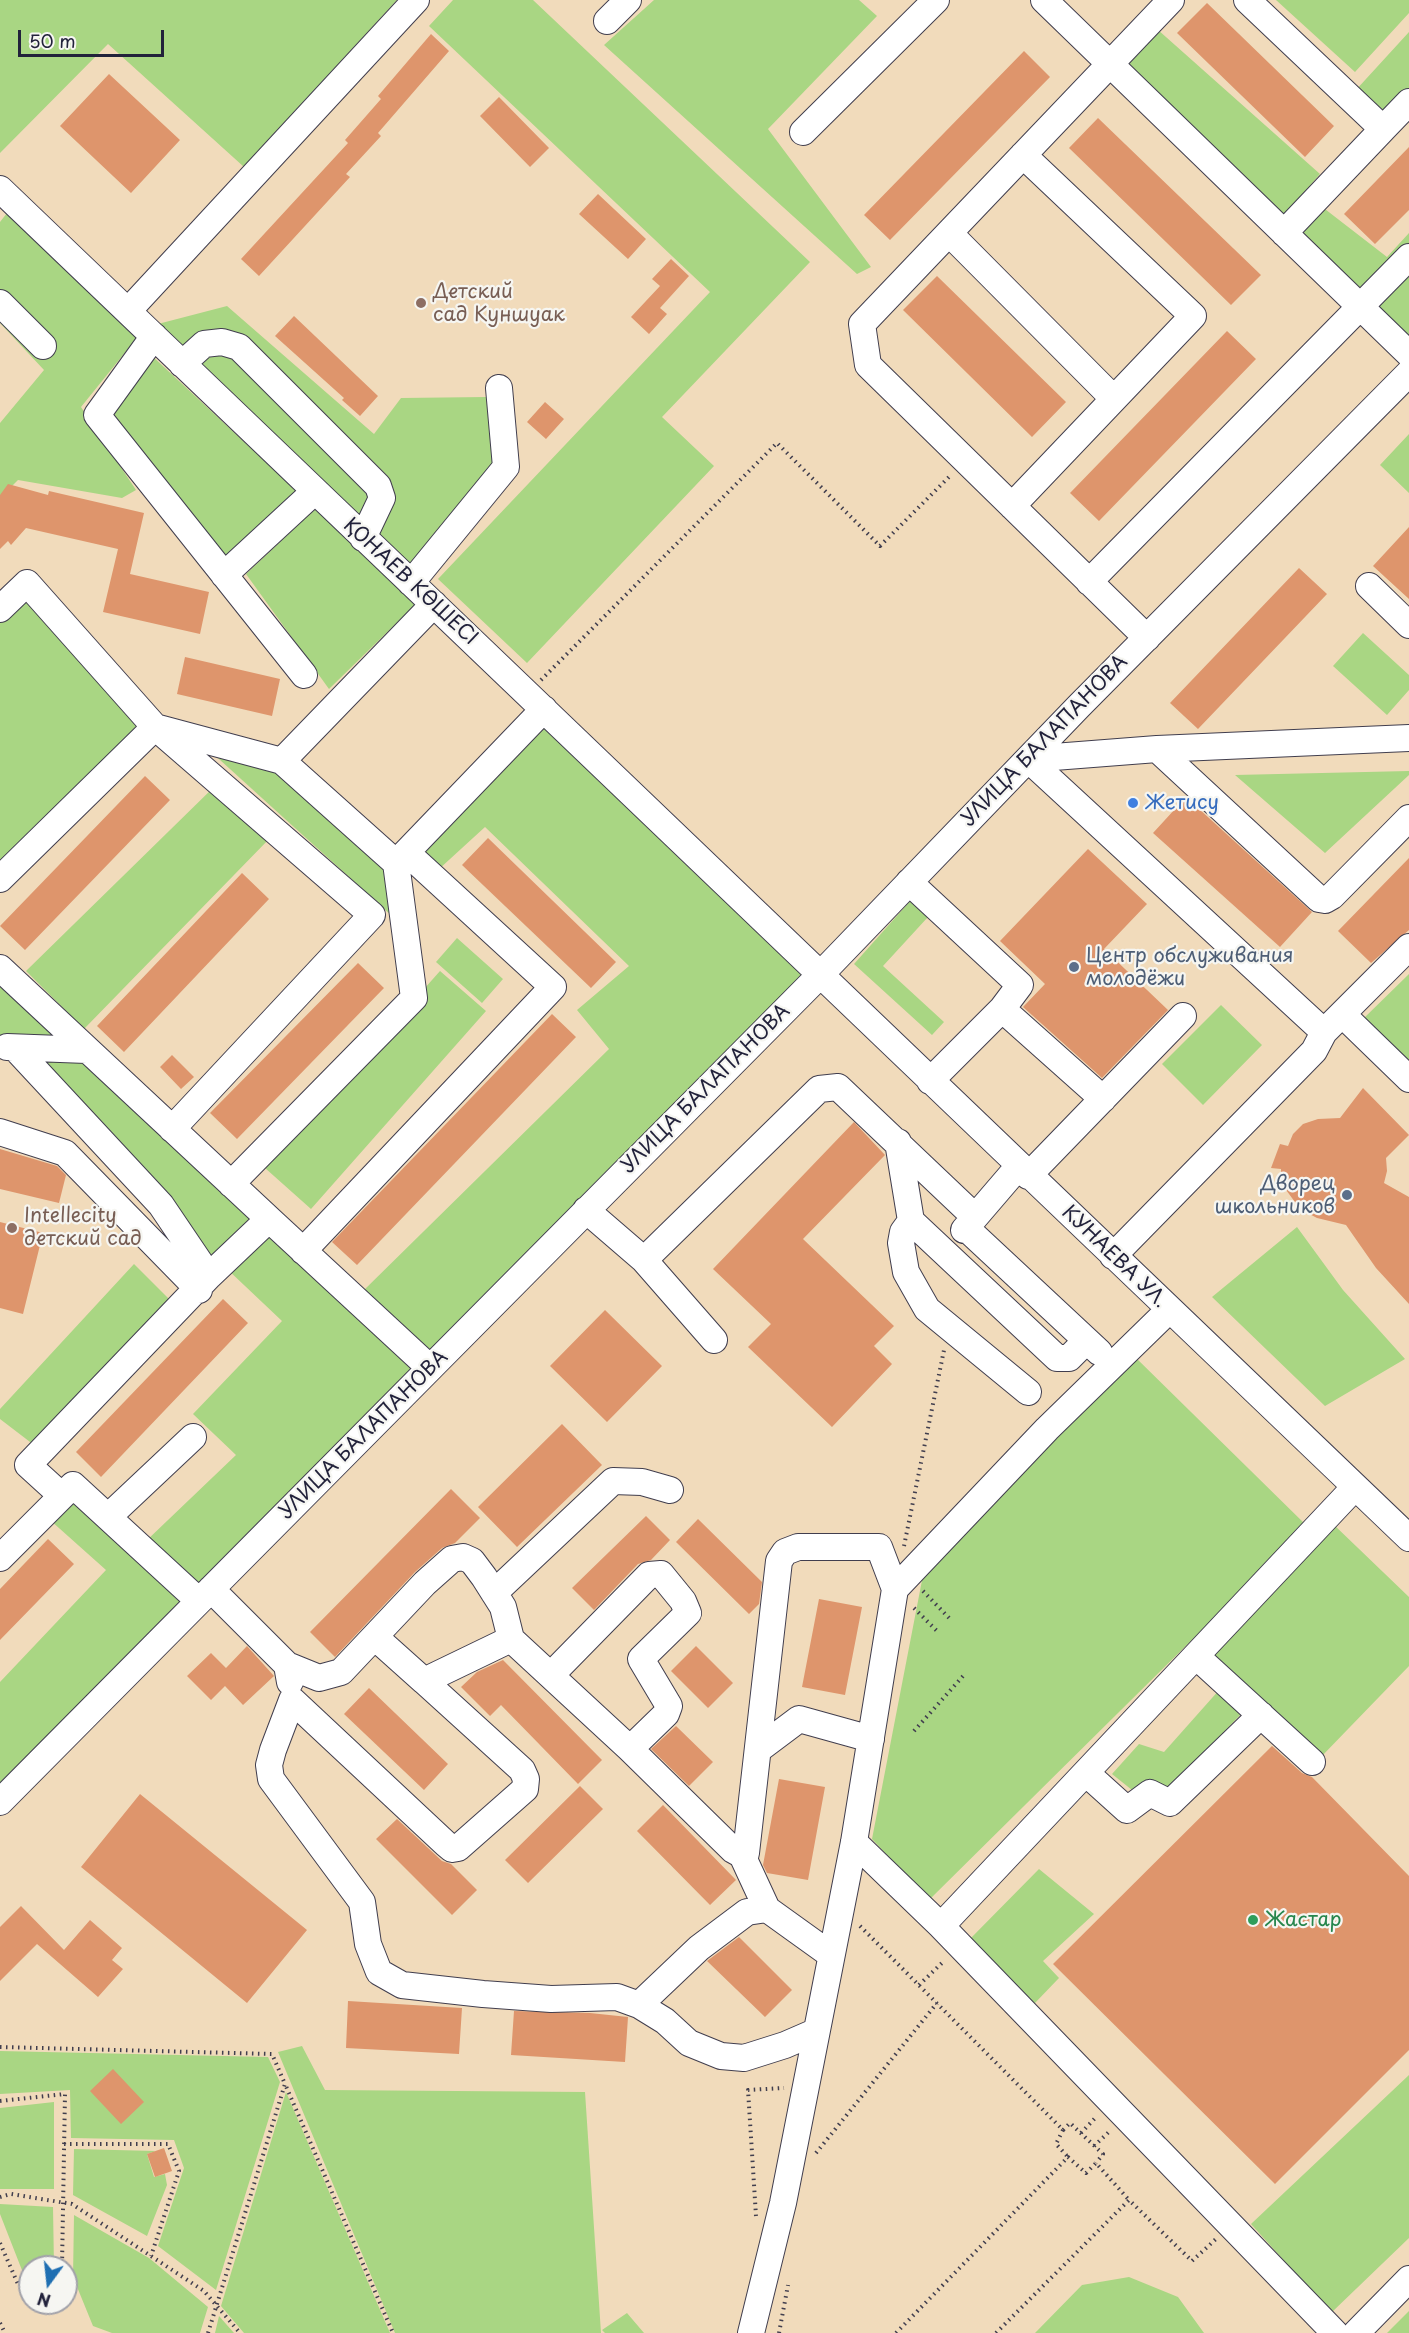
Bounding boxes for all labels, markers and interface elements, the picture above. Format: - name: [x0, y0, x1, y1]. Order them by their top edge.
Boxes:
- scale bar: [21, 18, 166, 56]
- text: 50 m: [29, 27, 76, 54]
- place label: Детский сад Куншуак: [433, 280, 565, 327]
- marker: Детский сад Куншуак: [414, 296, 428, 310]
- street label: ҚОНАЕВ КӨШЕСІ: [338, 514, 482, 650]
- street label: УЛИЦА БАЛАПАНОВА: [957, 650, 1133, 832]
- place label: Жетису: [1145, 791, 1219, 815]
- marker: Жетису: [1126, 796, 1140, 810]
- place label: Центр обслуживания молодёжи: [1086, 944, 1294, 991]
- marker: Центр обслуживания молодёжи: [1067, 960, 1081, 974]
- street label: УЛИЦА БАЛАПАНОВА: [617, 1000, 795, 1178]
- place label: Дворец школьников: [1215, 1172, 1335, 1219]
- marker: Дворец школьников: [1340, 1188, 1354, 1202]
- street label: КУНАЕВА УЛ.: [1056, 1201, 1172, 1313]
- place label: Intellecity детский сад: [24, 1204, 142, 1251]
- marker: Intellecity детский сад: [5, 1221, 19, 1235]
- street label: УЛИЦА БАЛАПАНОВА: [275, 1346, 453, 1524]
- place label: Жастар: [1265, 1908, 1342, 1932]
- marker: Жастар: [1246, 1913, 1260, 1927]
- north arrow: [18, 2255, 78, 2315]
- text: N: [35, 2287, 53, 2314]

